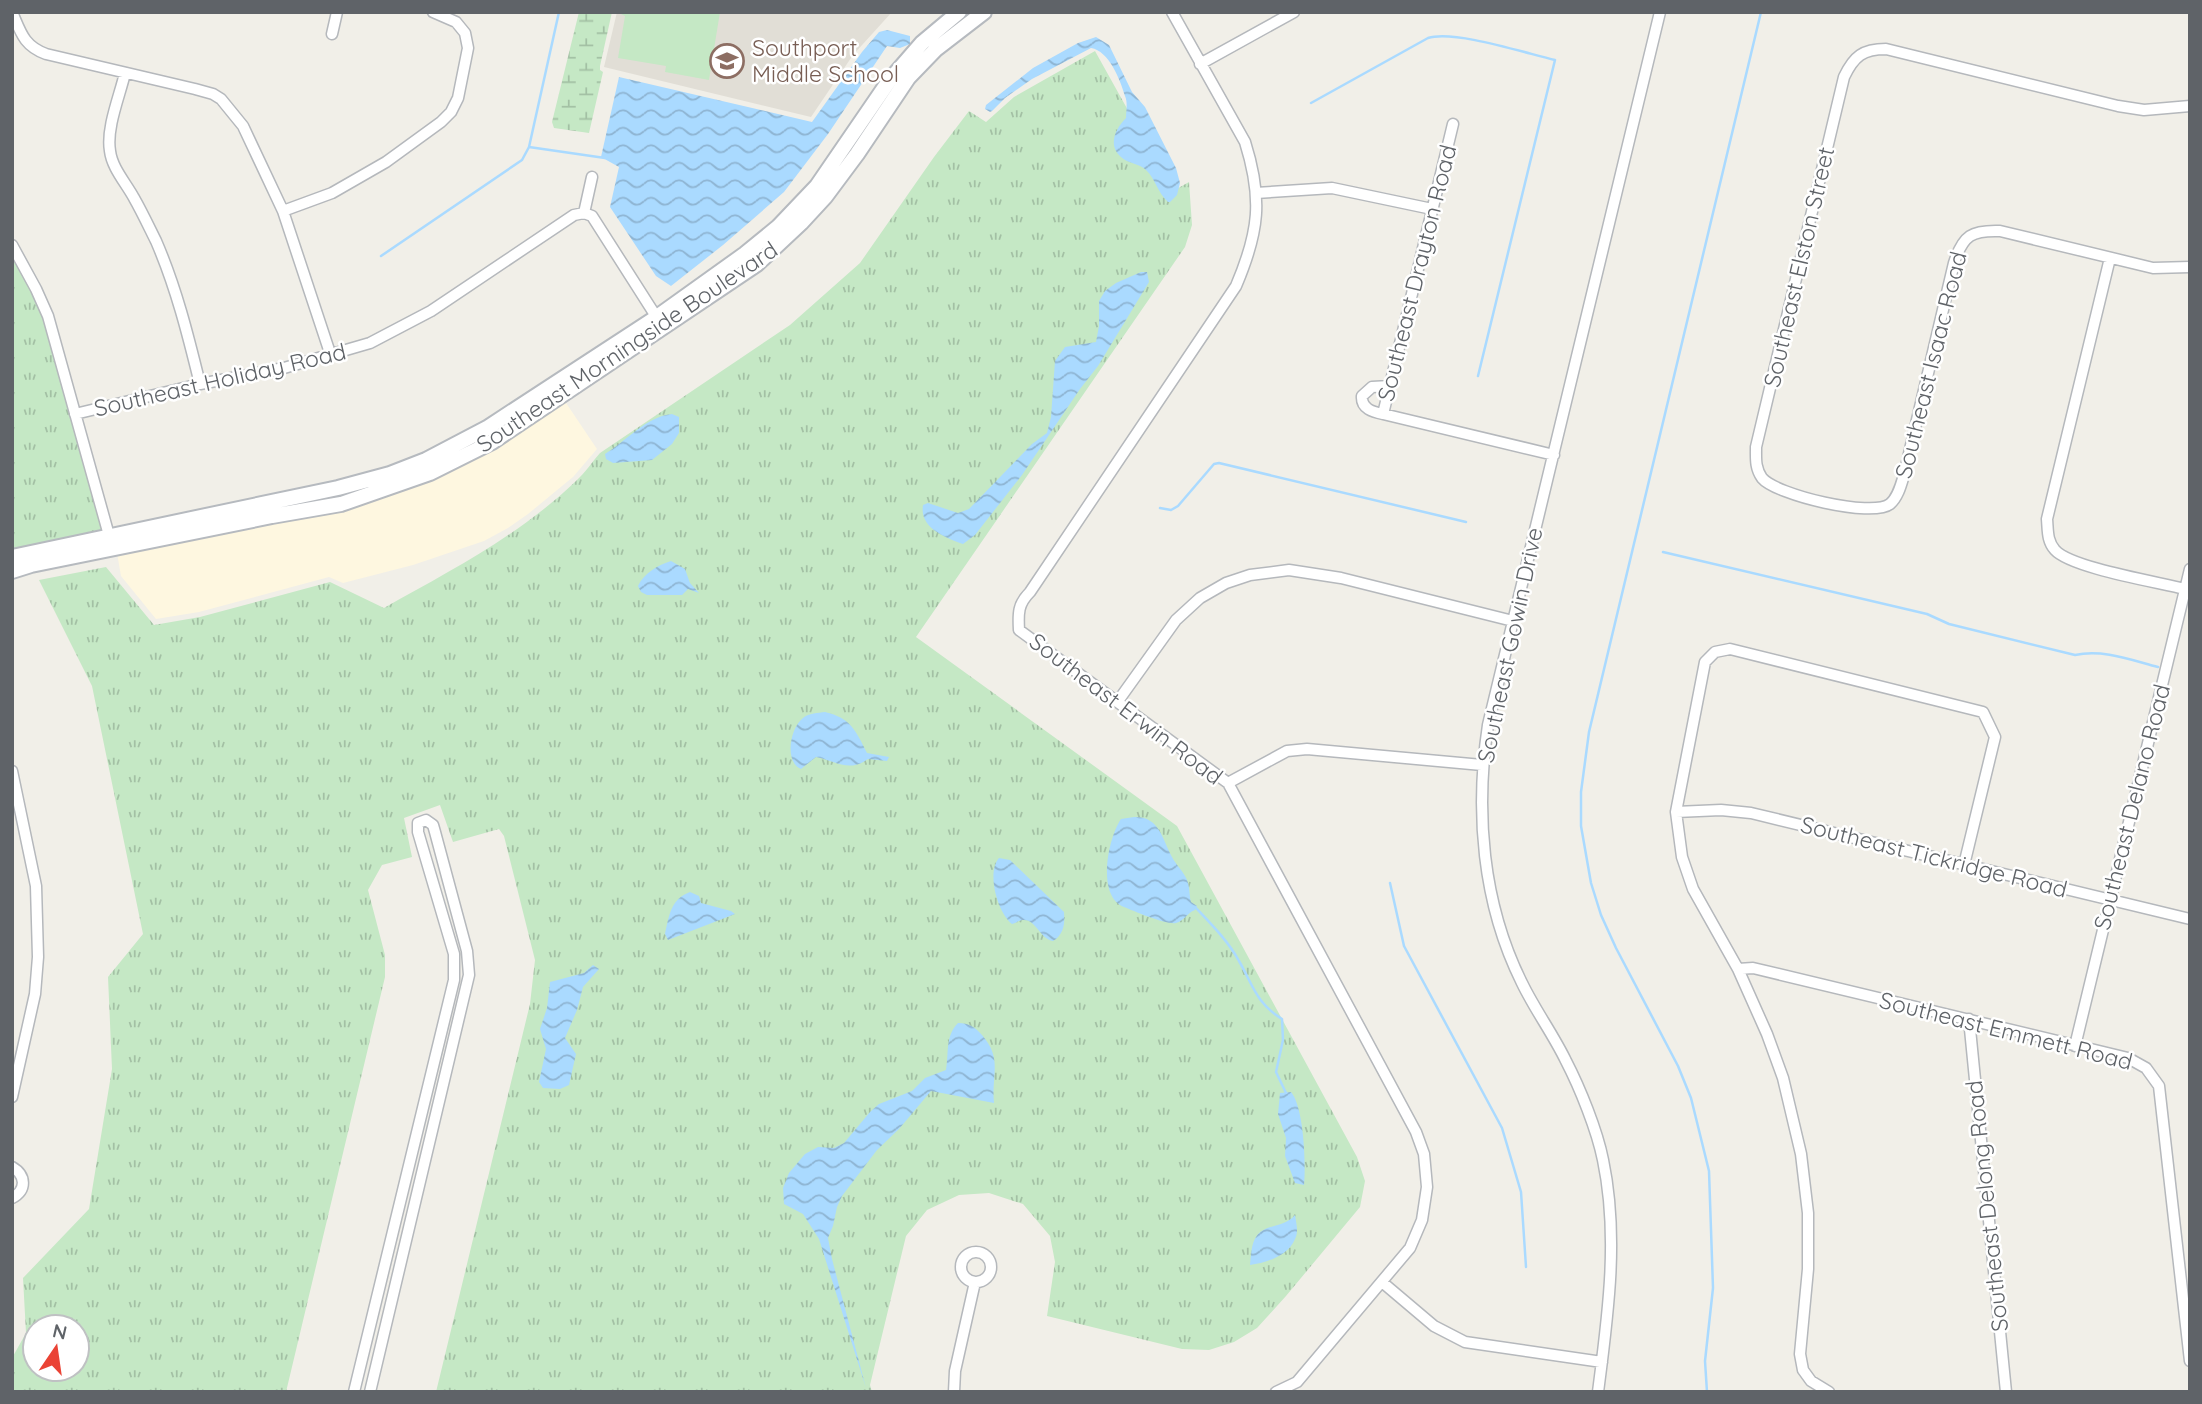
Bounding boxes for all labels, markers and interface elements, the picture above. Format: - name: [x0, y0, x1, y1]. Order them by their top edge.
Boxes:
- place label: Southport Middle School: [752, 33, 899, 88]
- school or university icon: Southport Middle School: [708, 42, 746, 80]
- street label: Southeast Drayton Road: [1371, 142, 1462, 404]
- street label: Southeast Elston Street: [1757, 144, 1840, 390]
- street label: Southeast Morningside Boulevard: [471, 235, 783, 458]
- street label: Southeast Isaac Road: [1888, 248, 1973, 481]
- street label: Southeast Holiday Road: [91, 336, 349, 423]
- street label: Southeast Gowin Drive: [1470, 525, 1549, 765]
- street label: Southeast Erwin Road: [1024, 626, 1229, 791]
- street label: Southeast Delano Road: [2087, 681, 2176, 933]
- street label: Southeast Tickridge Road: [1798, 809, 2070, 904]
- street label: Southeast Emmett Road: [1877, 985, 2136, 1076]
- street label: Southeast Delong Road: [1959, 1079, 2014, 1333]
- north arrow: [21, 1313, 91, 1383]
- text: N: [50, 1318, 69, 1345]

